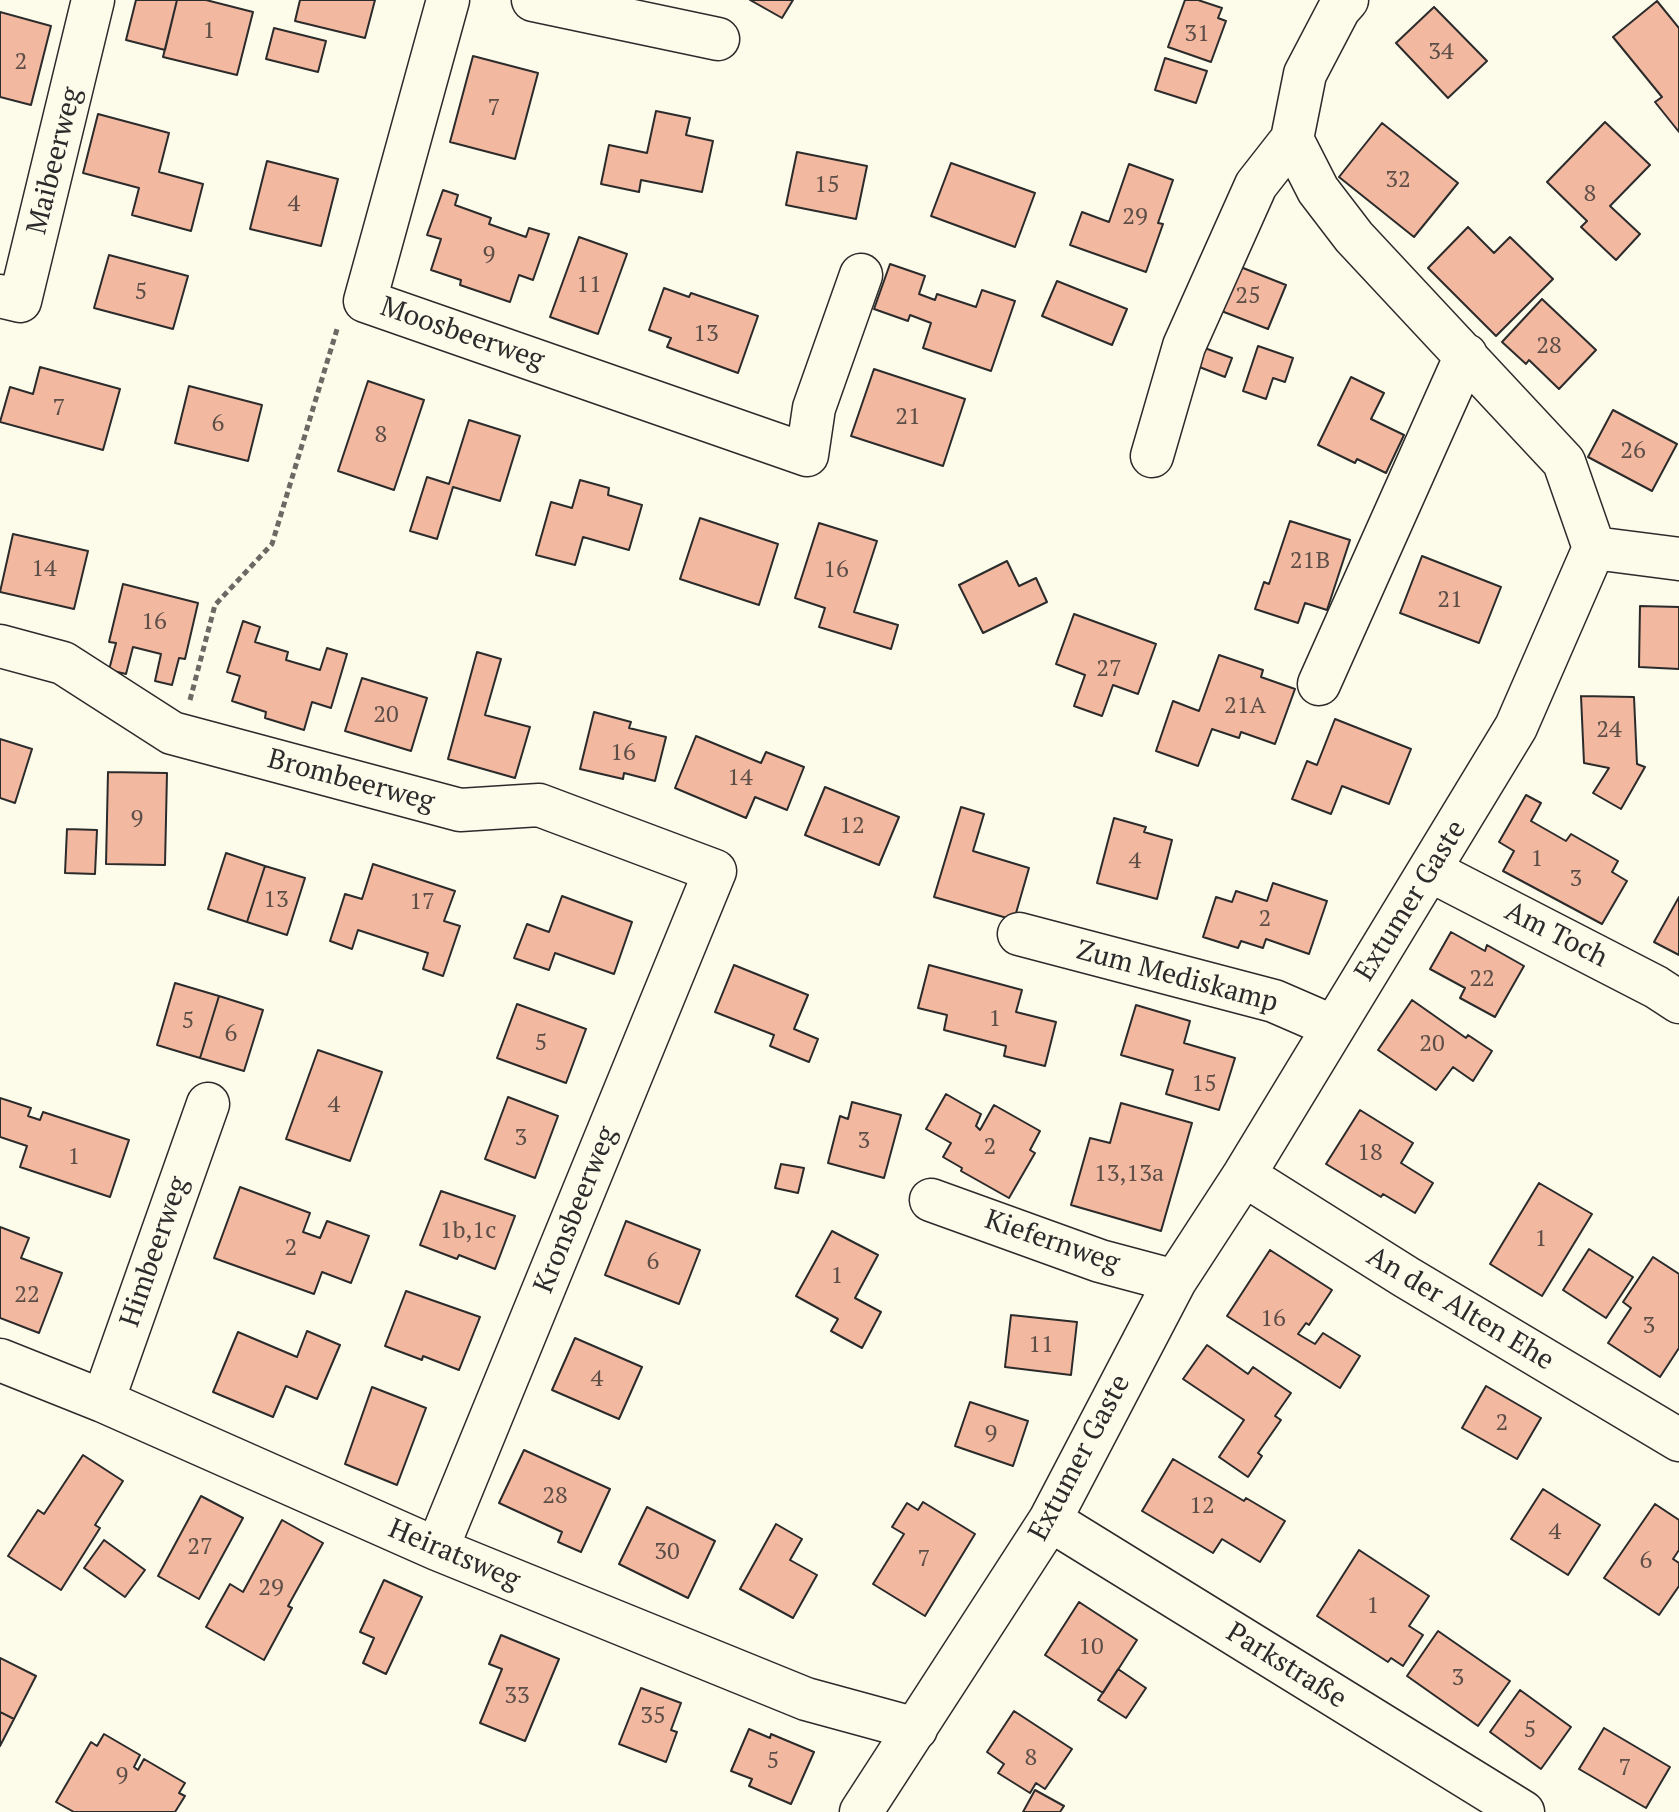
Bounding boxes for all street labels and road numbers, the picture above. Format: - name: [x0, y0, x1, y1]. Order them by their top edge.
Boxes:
- street label: Maibeerweg: [21, 84, 89, 238]
- street label: Moosbeerweg: [376, 290, 548, 378]
- street label: Brombeerweg: [264, 743, 438, 819]
- street label: Extumer Gaste: [1348, 814, 1474, 988]
- street label: Am Toch: [1499, 895, 1613, 975]
- street label: Zum Mediskamp: [1073, 934, 1281, 1020]
- street label: Kronsbeerweg: [527, 1122, 625, 1298]
- street label: Himbeerweg: [114, 1173, 196, 1331]
- street label: Kiefernweg: [980, 1203, 1124, 1281]
- street label: An der Alten Ehe: [1360, 1240, 1560, 1378]
- street label: Extumer Gaste: [1022, 1369, 1138, 1547]
- street label: Heiratsweg: [383, 1512, 525, 1598]
- street label: Parkstraße: [1220, 1616, 1352, 1716]

